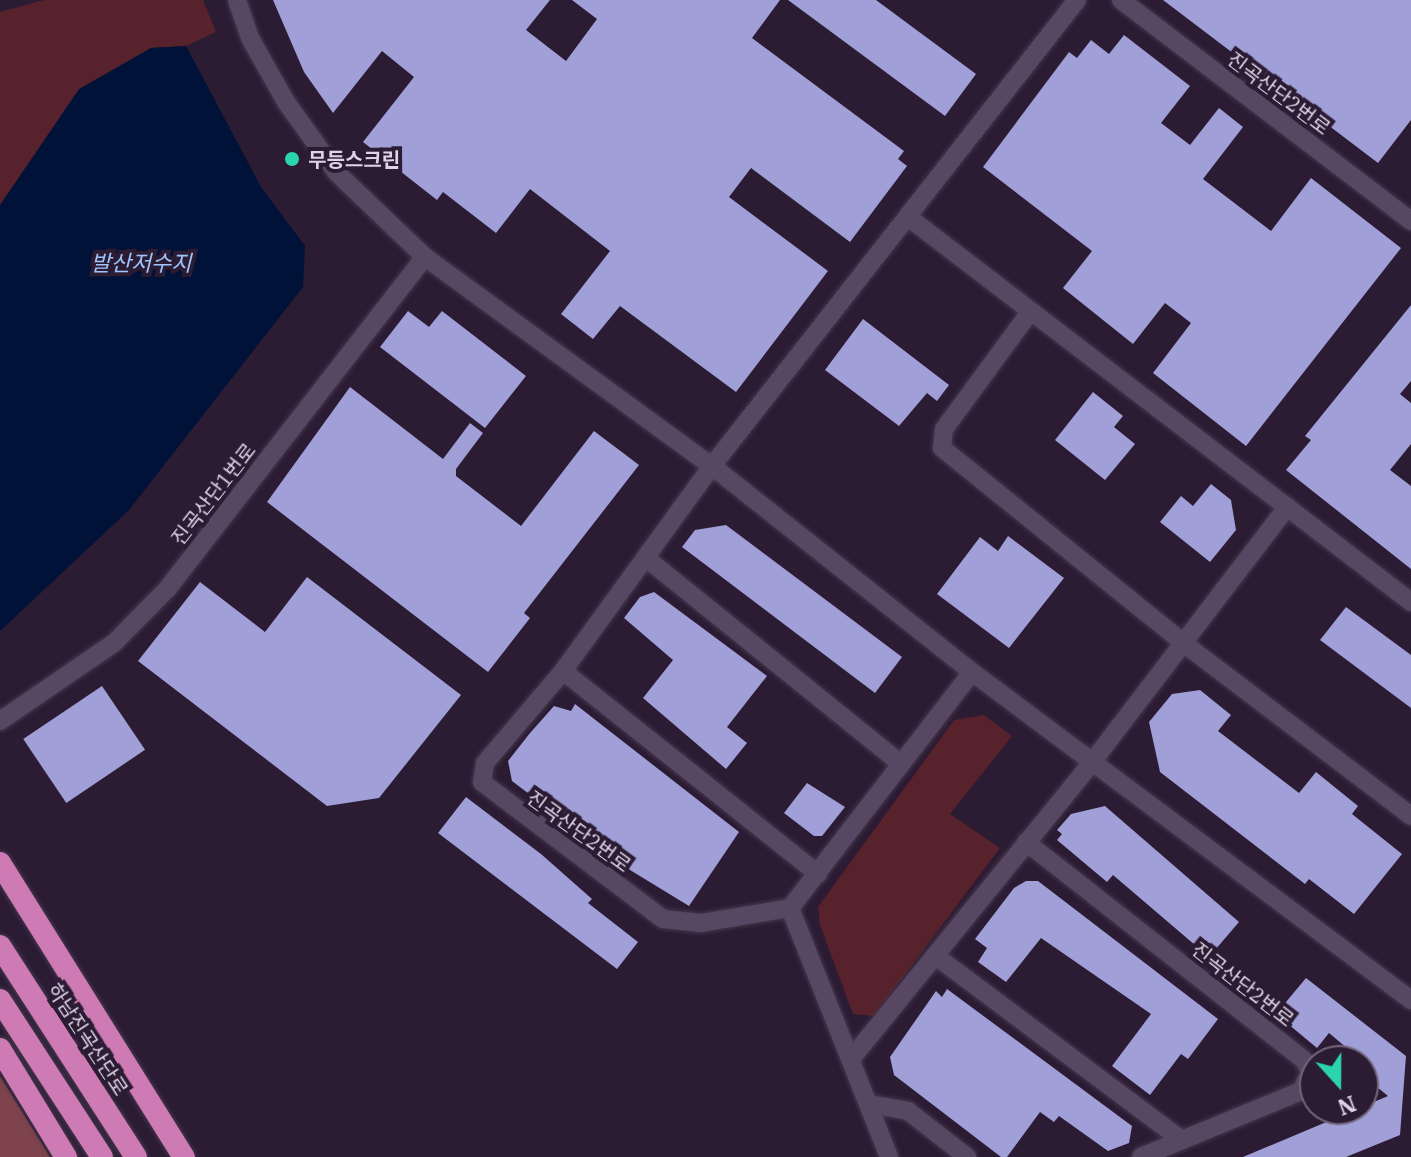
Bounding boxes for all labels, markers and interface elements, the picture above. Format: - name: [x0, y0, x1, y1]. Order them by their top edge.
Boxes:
- street label: 진곡산단2번로: [1223, 47, 1335, 139]
- place label: 무등스크린: [308, 147, 400, 171]
- marker: 무등스크린: [283, 150, 301, 168]
- water label: 발산저수지: [90, 250, 192, 276]
- street label: 진곡산단1번로: [166, 438, 260, 550]
- street label: 진곡산단2번로: [522, 785, 636, 877]
- street label: 진곡산단2번로: [1187, 937, 1299, 1031]
- street label: 하남진곡산단로: [43, 978, 133, 1100]
- north arrow: [1299, 1045, 1379, 1125]
- text: N: [1334, 1089, 1360, 1123]

